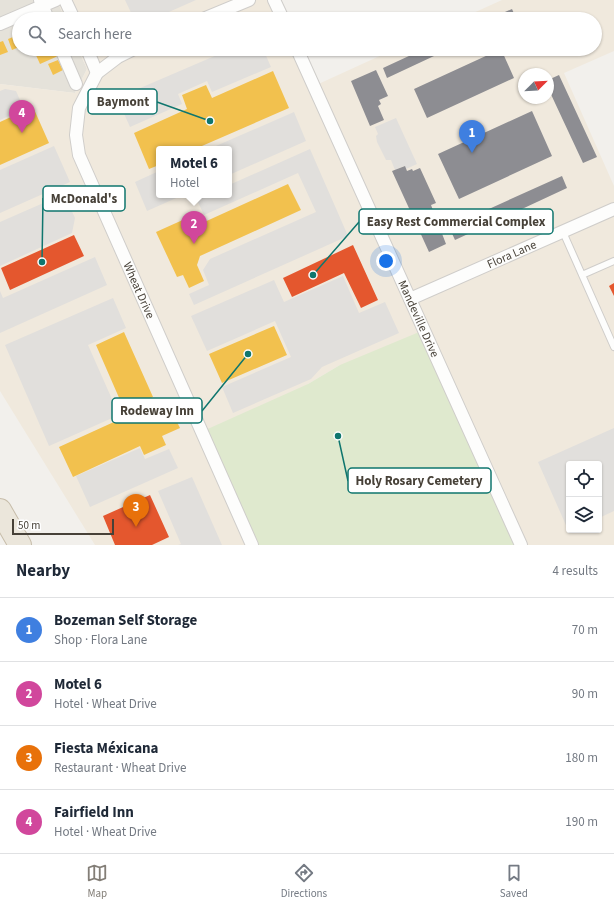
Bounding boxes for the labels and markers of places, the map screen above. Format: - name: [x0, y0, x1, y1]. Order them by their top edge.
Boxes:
- callout: Baymont: [88, 89, 157, 114]
- pin: 4: [9, 100, 35, 133]
- pin: 1: [459, 120, 485, 153]
- callout: McDonald's: [43, 186, 125, 211]
- callout: Easy Rest Commercial Complex: [359, 209, 553, 234]
- pin: 2: [181, 211, 207, 244]
- callout: Rodeway Inn: [112, 398, 202, 423]
- callout: Holy Rosary Cemetery: [348, 468, 491, 493]
- pin: 3: [123, 494, 149, 527]

